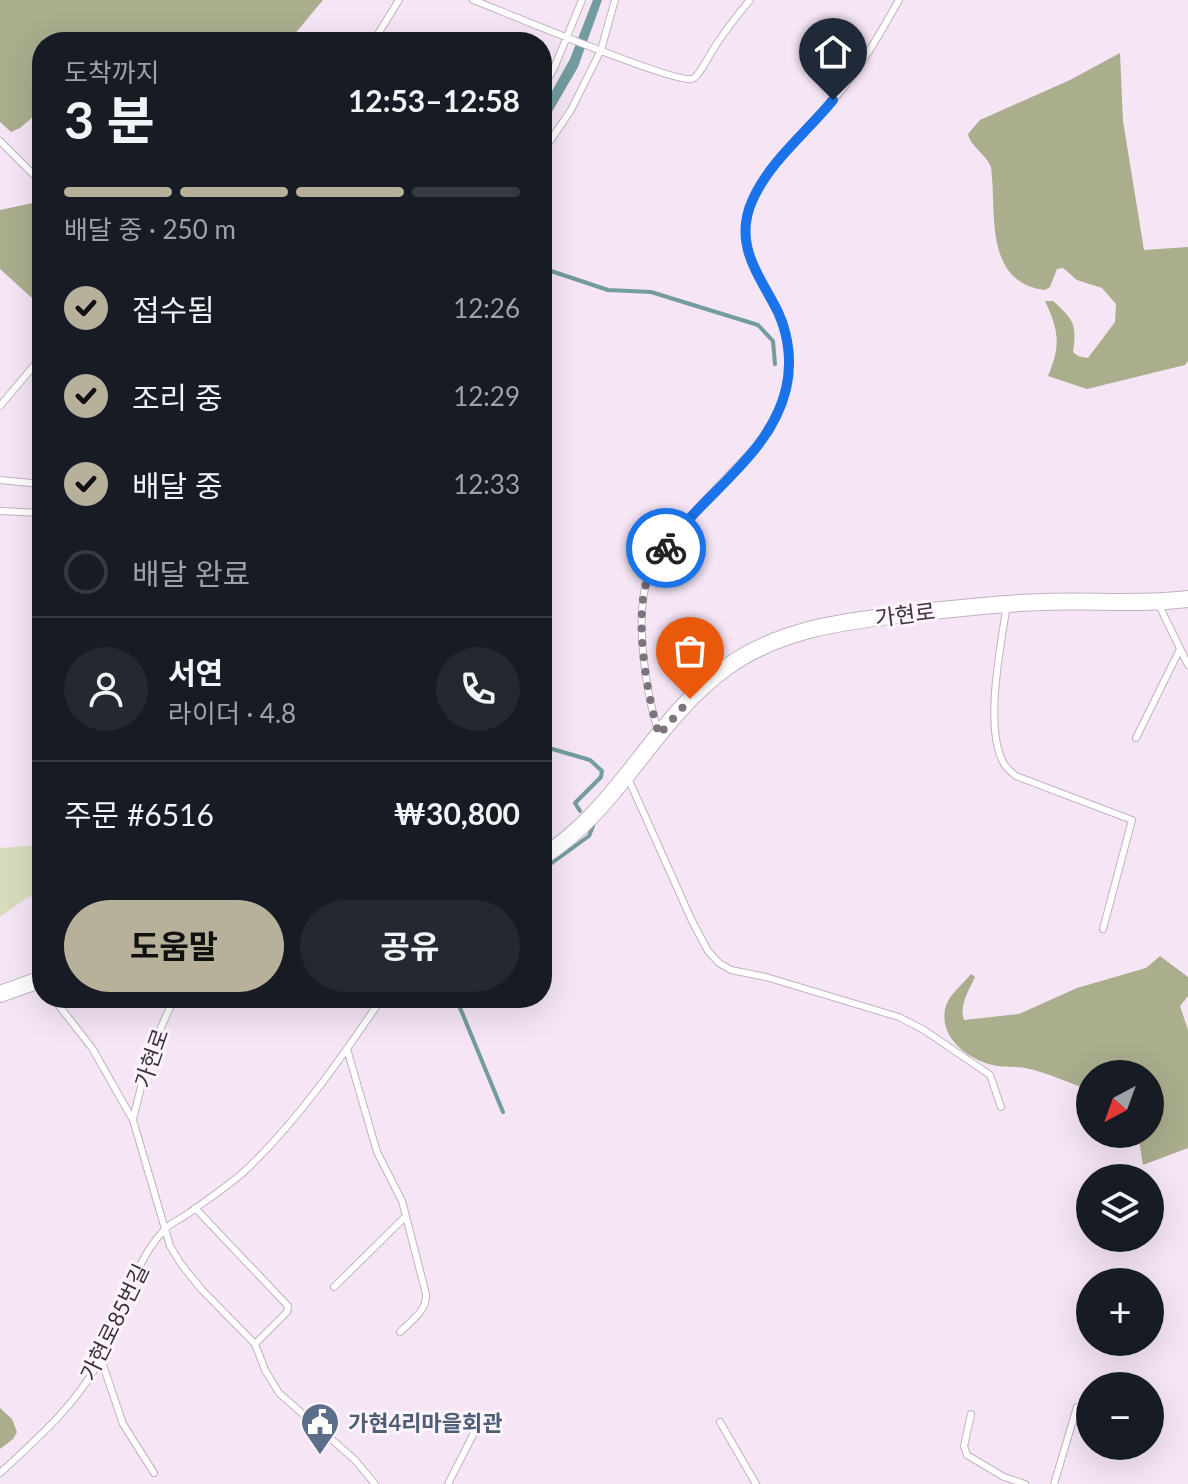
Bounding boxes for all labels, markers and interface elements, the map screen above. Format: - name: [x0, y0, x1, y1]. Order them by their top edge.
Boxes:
- pin: [799, 18, 867, 100]
- icon: home: [811, 30, 855, 74]
- text: 도착까지: [64, 56, 160, 88]
- text: 12:53–12:58: [348, 82, 520, 118]
- text: 3 분: [64, 88, 155, 150]
- text: 배달 중 · 250 m: [64, 213, 236, 245]
- icon: check: [64, 286, 108, 330]
- text: 접수됨: [132, 291, 215, 327]
- text: 12:26: [453, 292, 520, 324]
- icon: check: [64, 374, 108, 418]
- text: 조리 중: [132, 379, 222, 415]
- text: 12:29: [453, 380, 520, 412]
- icon: check: [64, 462, 108, 506]
- text: 배달 중: [132, 467, 222, 503]
- text: 12:33: [453, 468, 520, 500]
- courier: [626, 508, 706, 588]
- icon: bike: [644, 526, 688, 570]
- text: 배달 완료: [132, 555, 250, 591]
- street label: 가현로: [873, 597, 937, 631]
- pin: [656, 617, 724, 699]
- icon: bag: [668, 629, 712, 673]
- button: person: [64, 647, 148, 731]
- button: phone: [436, 647, 520, 731]
- text: 서연: [168, 654, 223, 690]
- text: 라이더 · 4.8: [168, 697, 296, 729]
- text: ₩30,800: [394, 795, 520, 831]
- text: 주문 #6516: [64, 796, 214, 832]
- button: 도움말: [64, 900, 284, 992]
- button: 공유: [300, 900, 520, 992]
- street label: 가현로: [128, 1025, 174, 1091]
- north arrow: [1076, 1060, 1164, 1148]
- map controls: [1076, 1060, 1164, 1460]
- button: layers: [1076, 1164, 1164, 1252]
- street label: 가현로85번길: [74, 1259, 154, 1385]
- button: +: [1076, 1268, 1164, 1356]
- button: −: [1076, 1372, 1164, 1460]
- public building icon: 가현4리마을회관: [299, 1401, 341, 1456]
- place label: 가현4리마을회관: [348, 1409, 502, 1436]

